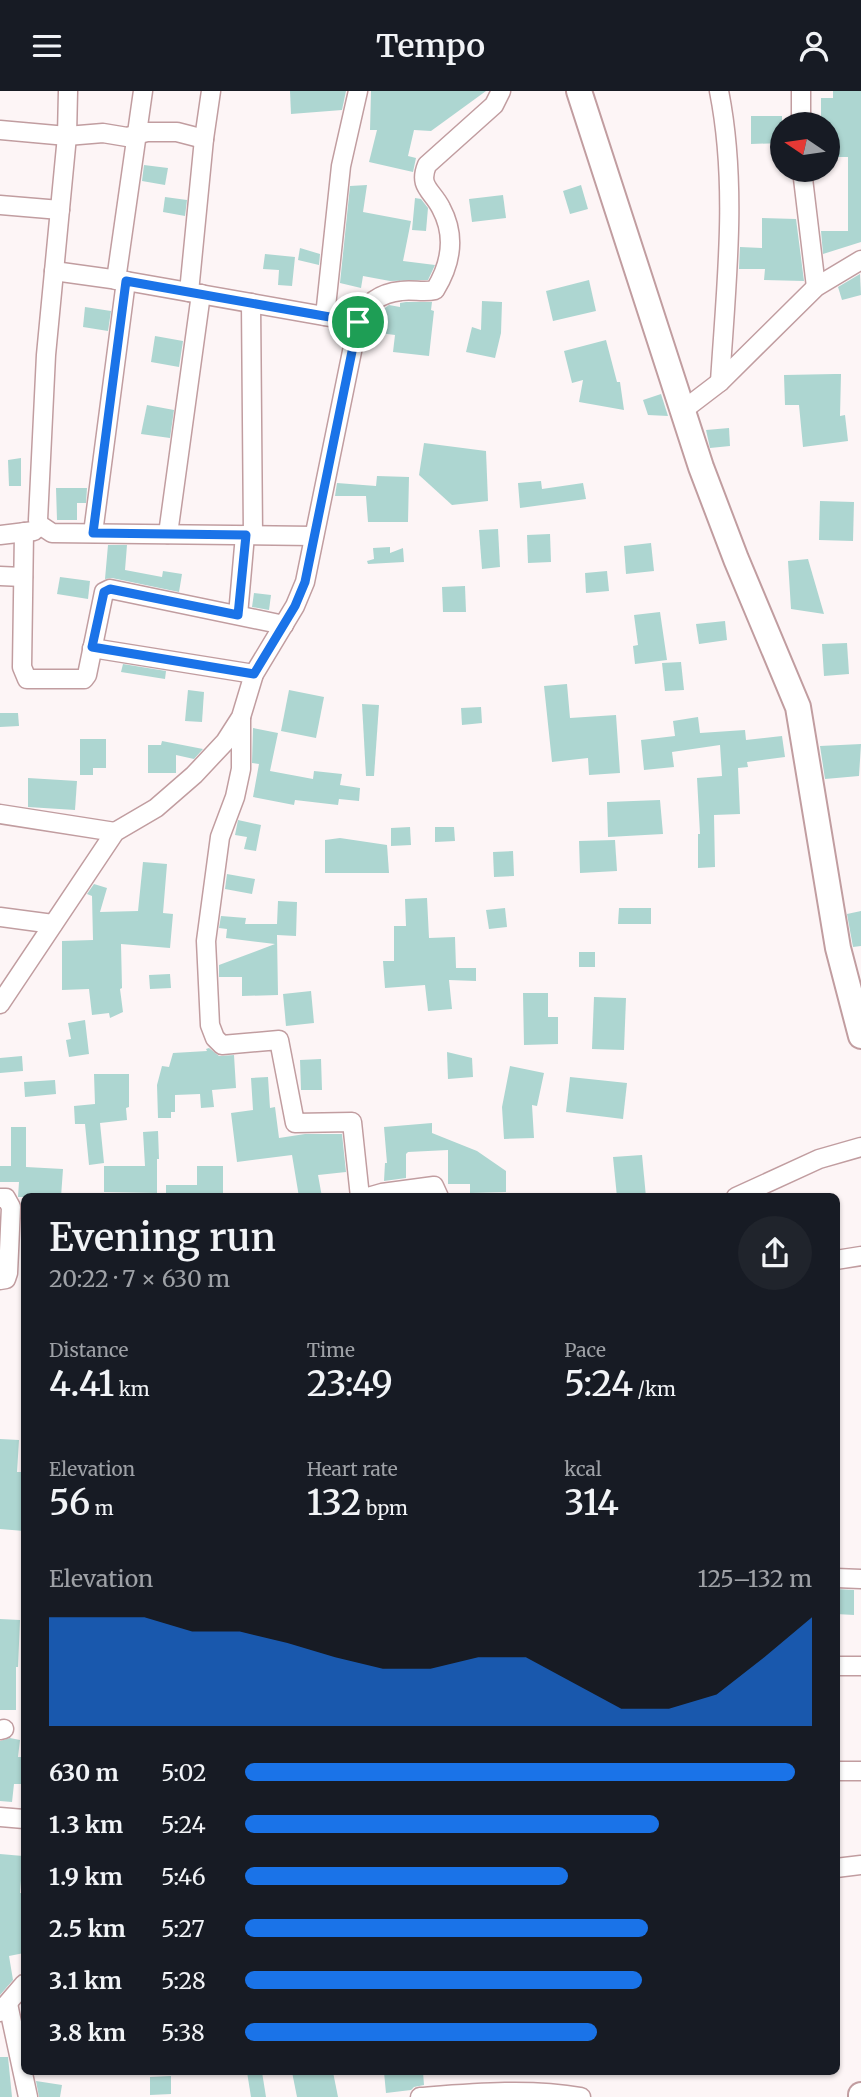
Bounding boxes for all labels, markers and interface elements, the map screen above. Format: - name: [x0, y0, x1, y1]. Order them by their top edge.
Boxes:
- text: Tempo: [376, 26, 485, 66]
- icon: menu: [28, 27, 66, 65]
- icon: person: [795, 27, 833, 65]
- north arrow: [770, 112, 840, 182]
- map controls: [770, 112, 840, 182]
- pin: [328, 292, 388, 352]
- icon: arrive: [339, 303, 377, 341]
- text: Evening run: [49, 1214, 276, 1261]
- button: share: [738, 1216, 812, 1290]
- text: 20:22 · 7 × 630 m: [49, 1264, 230, 1293]
- text: Distance: [49, 1338, 128, 1362]
- text: Time: [307, 1338, 355, 1362]
- text: Pace: [564, 1338, 606, 1362]
- text: 4.41: [49, 1362, 114, 1406]
- text: 23:49: [307, 1362, 393, 1406]
- text: 5:24: [564, 1362, 633, 1406]
- text: km: [114, 1377, 150, 1401]
- text: /km: [633, 1377, 676, 1401]
- text: Elevation: [49, 1457, 135, 1481]
- text: Heart rate: [307, 1457, 398, 1481]
- text: kcal: [564, 1457, 602, 1481]
- text: 56: [49, 1481, 90, 1525]
- text: 132: [307, 1481, 361, 1525]
- text: 314: [564, 1481, 619, 1525]
- text: m: [90, 1496, 114, 1520]
- text: bpm: [361, 1496, 408, 1520]
- text: Elevation: [49, 1564, 153, 1593]
- text: 125–132 m: [697, 1564, 812, 1593]
- text: 630 m: [49, 1758, 119, 1787]
- text: 5:02: [161, 1758, 206, 1787]
- text: 1.3 km: [49, 1810, 123, 1839]
- text: 5:24: [161, 1810, 206, 1839]
- text: 1.9 km: [49, 1862, 123, 1891]
- text: 5:46: [161, 1862, 206, 1891]
- text: 2.5 km: [49, 1914, 126, 1943]
- text: 5:27: [161, 1914, 205, 1943]
- text: 3.1 km: [49, 1966, 122, 1995]
- text: 5:28: [161, 1966, 206, 1995]
- text: 3.8 km: [49, 2018, 126, 2047]
- text: 5:38: [161, 2018, 205, 2047]

